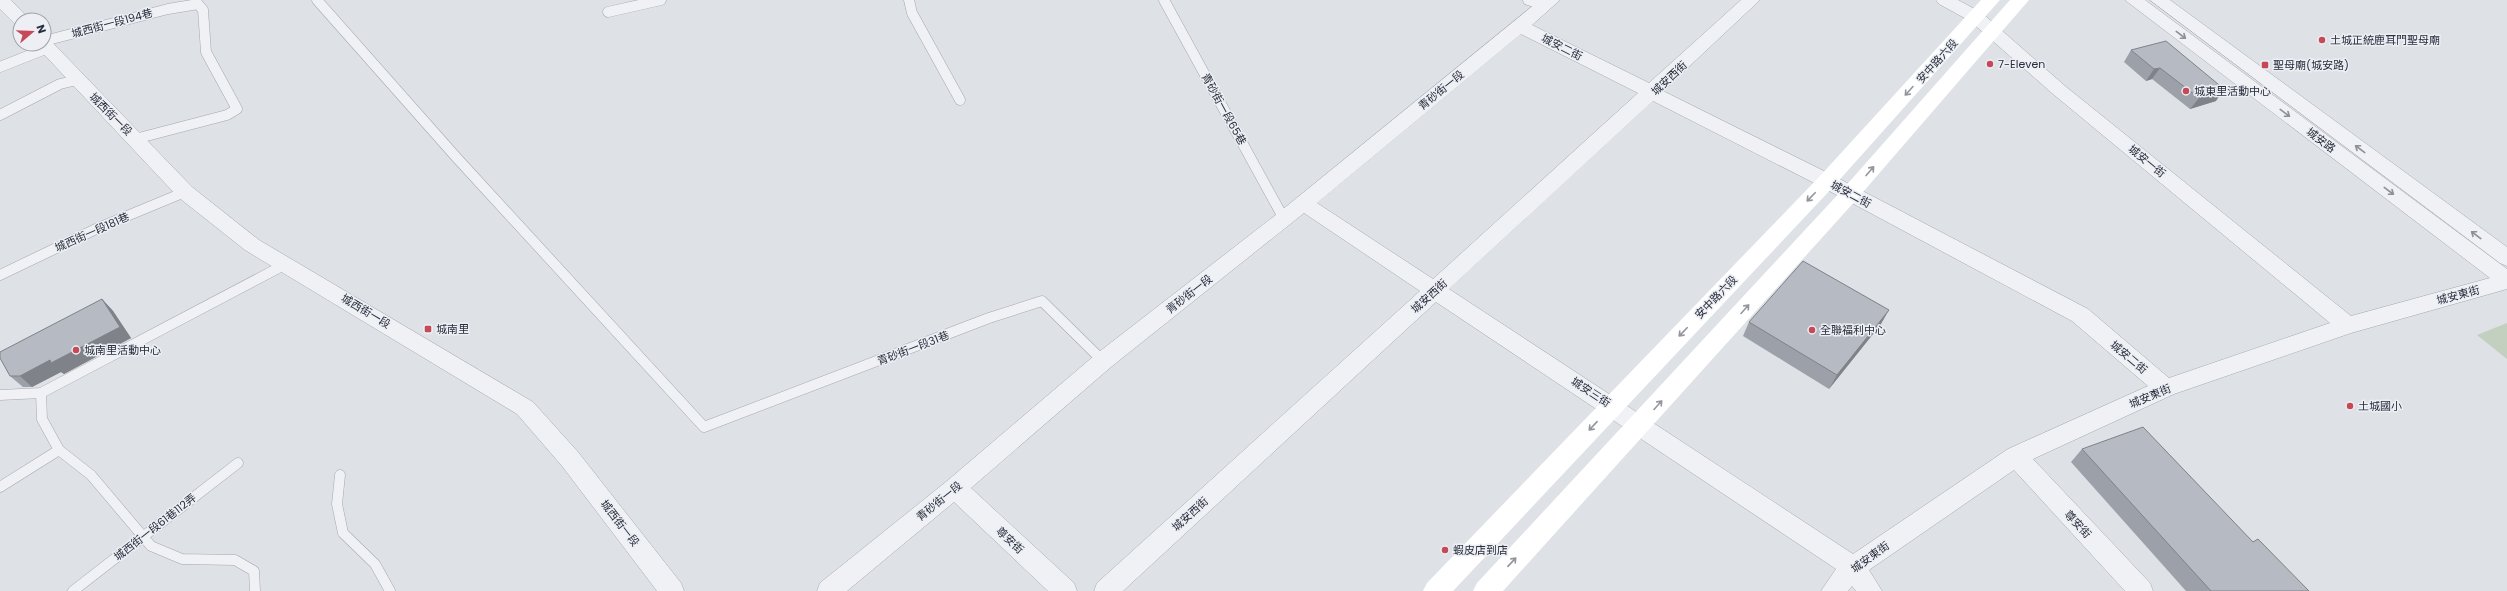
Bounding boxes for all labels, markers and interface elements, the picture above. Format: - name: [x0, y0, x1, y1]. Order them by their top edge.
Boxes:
- street label: 城西街一段194巷: [70, 4, 154, 42]
- north arrow: [12, 12, 52, 52]
- text: N: [33, 22, 50, 35]
- street label: 城安二街: [1539, 30, 1585, 64]
- one-way arrow: [2175, 31, 2186, 39]
- place label: 土城正統鹿耳門聖母廟: [2330, 32, 2440, 48]
- street label: 安中路六段: [1913, 35, 1961, 87]
- marker: 土城正統鹿耳門聖母廟: [2317, 35, 2327, 45]
- place label: 7-Eleven: [1998, 56, 2045, 72]
- street label: 城安西街: [1647, 57, 1691, 99]
- place label: 聖母廟(城安路): [2273, 57, 2349, 73]
- marker: 7-Eleven: [1985, 59, 1995, 69]
- marker: 聖母廟(城安路): [2260, 60, 2270, 70]
- street label: 青砂街一段: [1415, 66, 1467, 114]
- street label: 青砂街一段65巷: [1198, 70, 1250, 148]
- place label: 城東里活動中心: [2194, 83, 2271, 99]
- one-way arrow: [1904, 86, 1913, 97]
- marker: 城東里活動中心: [2181, 86, 2191, 96]
- street label: 城西街一段: [86, 89, 136, 139]
- one-way arrow: [2279, 109, 2290, 117]
- street label: 城安路: [2303, 124, 2339, 156]
- street label: 城安一街: [2125, 141, 2169, 181]
- one-way arrow: [2355, 145, 2366, 153]
- one-way arrow: [1865, 166, 1875, 176]
- street label: 城安二街: [1828, 177, 1874, 211]
- one-way arrow: [2383, 187, 2394, 195]
- one-way arrow: [1806, 192, 1816, 202]
- street label: 城西街一段181巷: [52, 208, 132, 256]
- one-way arrow: [2470, 231, 2481, 239]
- street label: 青砂街一段: [1162, 271, 1216, 317]
- street label: 安中路六段: [1691, 272, 1741, 322]
- street label: 城安西街: [1407, 275, 1451, 317]
- street label: 城安東街: [2435, 282, 2481, 308]
- street label: 城西街一段: [338, 290, 394, 332]
- one-way arrow: [1740, 304, 1750, 314]
- place label: 城南里: [436, 321, 469, 337]
- place label: 全聯福利中心: [1820, 322, 1886, 338]
- marker: 城南里: [423, 324, 433, 334]
- marker: 全聯福利中心: [1807, 325, 1817, 335]
- street label: 青砂街一段31巷: [875, 327, 951, 369]
- one-way arrow: [1678, 327, 1687, 337]
- street label: 城安二街: [2107, 337, 2151, 377]
- place label: 城南里活動中心: [84, 342, 161, 358]
- marker: 城南里活動中心: [71, 345, 81, 355]
- street label: 城安三街: [1568, 373, 1614, 411]
- street label: 城安東街: [2127, 380, 2173, 412]
- place label: 土城國小: [2358, 398, 2402, 414]
- one-way arrow: [1653, 400, 1662, 411]
- marker: 土城國小: [2345, 401, 2355, 411]
- one-way arrow: [1588, 421, 1598, 431]
- street label: 青砂街一段: [913, 477, 965, 525]
- street label: 城西街一段61巷112弄: [110, 490, 200, 564]
- street label: 城安西街: [1168, 493, 1212, 535]
- street label: 城西街一段: [597, 496, 643, 550]
- street label: 尊安街: [2061, 506, 2095, 542]
- street label: 尊安街: [992, 523, 1028, 557]
- street label: 城安東街: [1847, 538, 1893, 576]
- place label: 蝦皮店到店: [1453, 542, 1508, 558]
- marker: 蝦皮店到店: [1440, 545, 1450, 555]
- one-way arrow: [1508, 557, 1517, 568]

